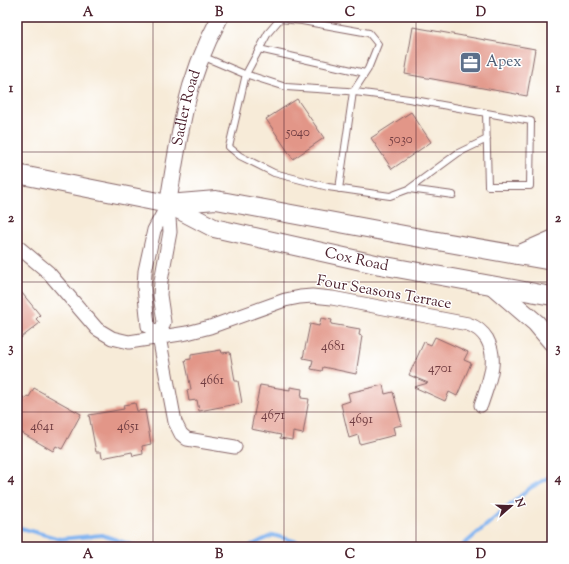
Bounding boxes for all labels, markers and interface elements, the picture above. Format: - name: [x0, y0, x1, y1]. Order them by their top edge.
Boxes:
- text: A: [83, 4, 94, 22]
- text: B: [215, 4, 224, 22]
- text: C: [345, 4, 355, 22]
- text: D: [476, 4, 486, 22]
- office icon: Apex: [457, 49, 483, 75]
- place label: Apex: [486, 52, 521, 73]
- street label: Sadler Road: [167, 66, 206, 148]
- text: 1: [9, 80, 14, 98]
- text: 1: [556, 80, 561, 98]
- house number: 5040: [285, 124, 310, 142]
- house number: 5030: [388, 131, 413, 149]
- text: 2: [8, 210, 15, 228]
- text: 2: [555, 210, 562, 228]
- street label: Cox Road: [323, 242, 391, 277]
- street label: Four Seasons Terrace: [315, 271, 453, 315]
- house number: 4681: [321, 338, 345, 356]
- text: 3: [8, 340, 14, 358]
- text: 3: [555, 340, 561, 358]
- house number: 4701: [428, 360, 453, 378]
- house number: 4661: [200, 372, 224, 390]
- house number: 4671: [261, 407, 285, 425]
- house number: 4691: [349, 411, 373, 429]
- house number: 4641: [30, 418, 54, 436]
- house number: 4651: [117, 418, 139, 436]
- text: 4: [7, 470, 15, 488]
- text: 4: [554, 470, 562, 488]
- north arrow: [491, 486, 531, 526]
- text: N: [510, 495, 529, 510]
- text: A: [83, 546, 94, 564]
- text: B: [215, 546, 224, 564]
- text: C: [345, 546, 355, 564]
- text: D: [476, 546, 486, 564]

